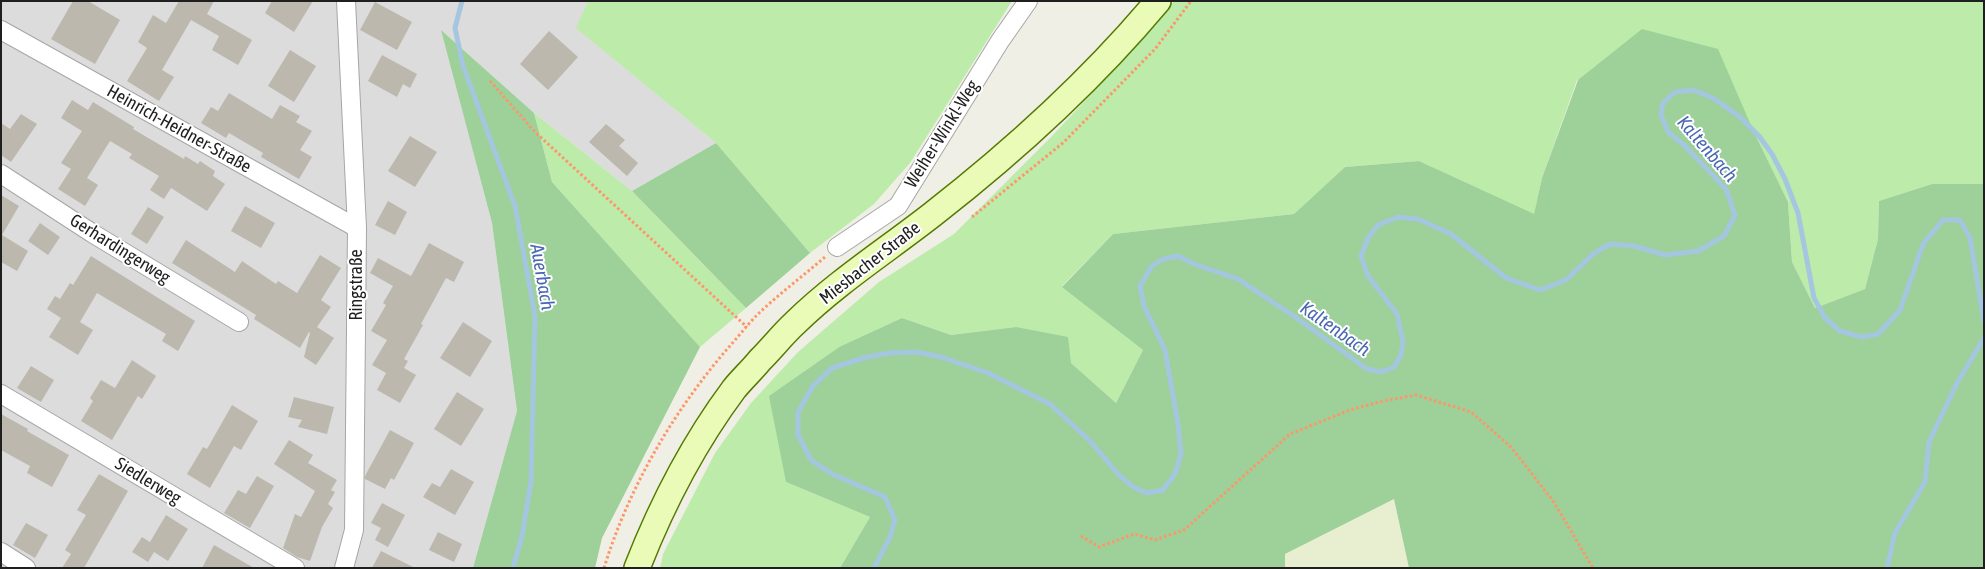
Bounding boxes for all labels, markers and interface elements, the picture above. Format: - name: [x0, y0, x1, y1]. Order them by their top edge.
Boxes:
- street label: Weiher-Winkl-Weg: [900, 76, 984, 192]
- street label: Heinrich-Heidner-Straße: [103, 80, 255, 178]
- water label: Kaltenbach: [1672, 111, 1742, 187]
- street label: Gerhardingerweg: [66, 210, 174, 288]
- street label: Miesbacher Straße: [815, 217, 925, 309]
- water label: Auerbach: [525, 242, 559, 312]
- street label: Ringstraße: [345, 249, 367, 321]
- water label: Kaltenbach: [1296, 297, 1374, 361]
- street label: Siedlerweg: [111, 453, 185, 509]

